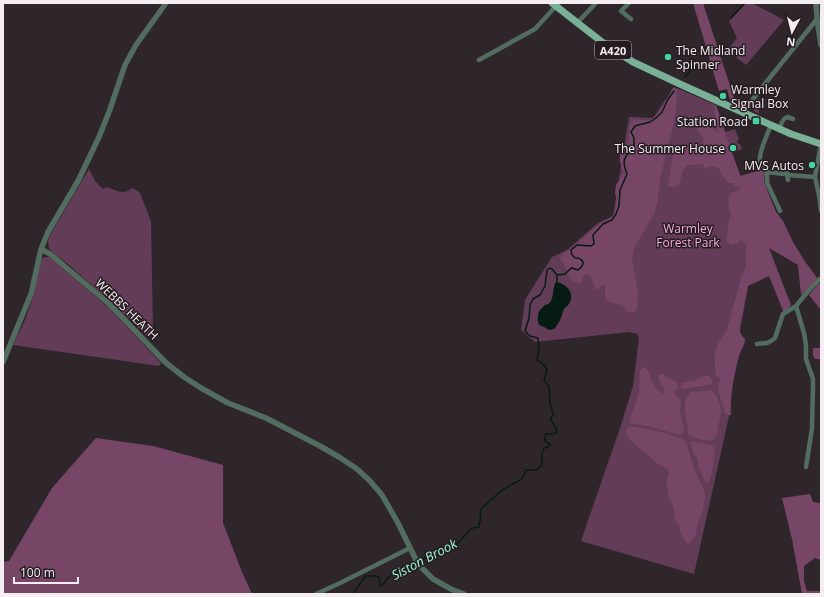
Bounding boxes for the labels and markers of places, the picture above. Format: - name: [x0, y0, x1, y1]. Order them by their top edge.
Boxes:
- place label: The Midland Spinner: [676, 42, 745, 73]
- marker: The Midland Spinner: [663, 52, 673, 62]
- place label: Warmley Signal Box: [731, 81, 789, 112]
- marker: Warmley Signal Box: [718, 91, 728, 101]
- place label: Station Road: [677, 113, 748, 130]
- marker: Station Road: [751, 116, 761, 126]
- place label: The Summer House: [614, 140, 725, 157]
- marker: The Summer House: [728, 143, 738, 153]
- place label: MVS Autos: [744, 157, 804, 174]
- marker: MVS Autos: [807, 160, 817, 170]

